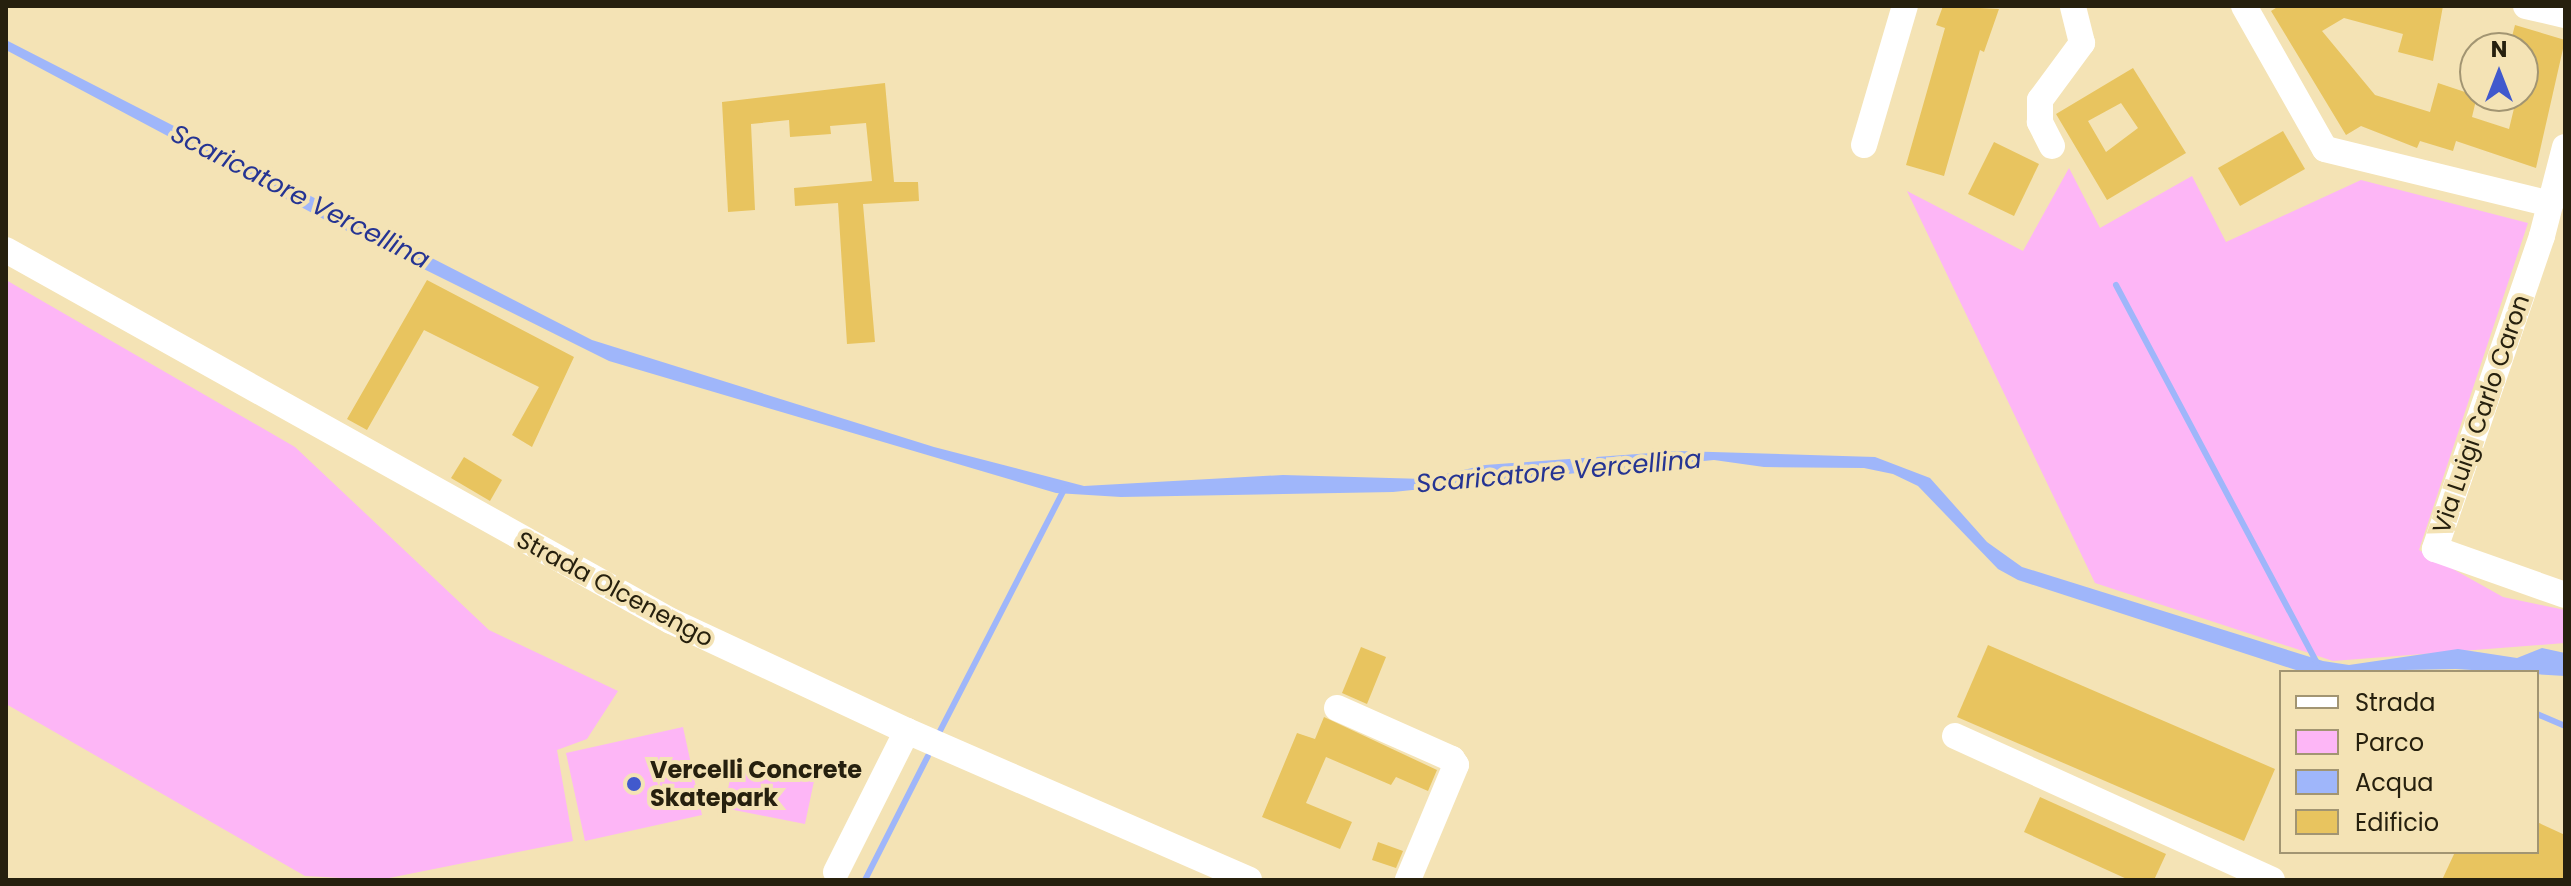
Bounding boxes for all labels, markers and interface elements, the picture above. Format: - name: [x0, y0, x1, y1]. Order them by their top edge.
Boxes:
- north arrow: [2459, 32, 2539, 112]
- text: N: [2491, 34, 2507, 65]
- water label: Scaricatore Vercellina: [165, 118, 435, 276]
- street label: Via Luigi Carlo Caron: [2427, 291, 2535, 537]
- water label: Scaricatore Vercellina: [1415, 444, 1703, 500]
- street label: Strada Olcenengo: [512, 525, 718, 653]
- legend: [2279, 670, 2539, 854]
- text: Strada: [2355, 686, 2435, 719]
- text: Parco: [2355, 726, 2424, 759]
- place label: Vercelli Concrete Skatepark: [650, 756, 862, 812]
- text: Acqua: [2355, 766, 2434, 799]
- marker: Vercelli Concrete Skatepark: [625, 775, 643, 793]
- text: Edificio: [2355, 806, 2439, 839]

